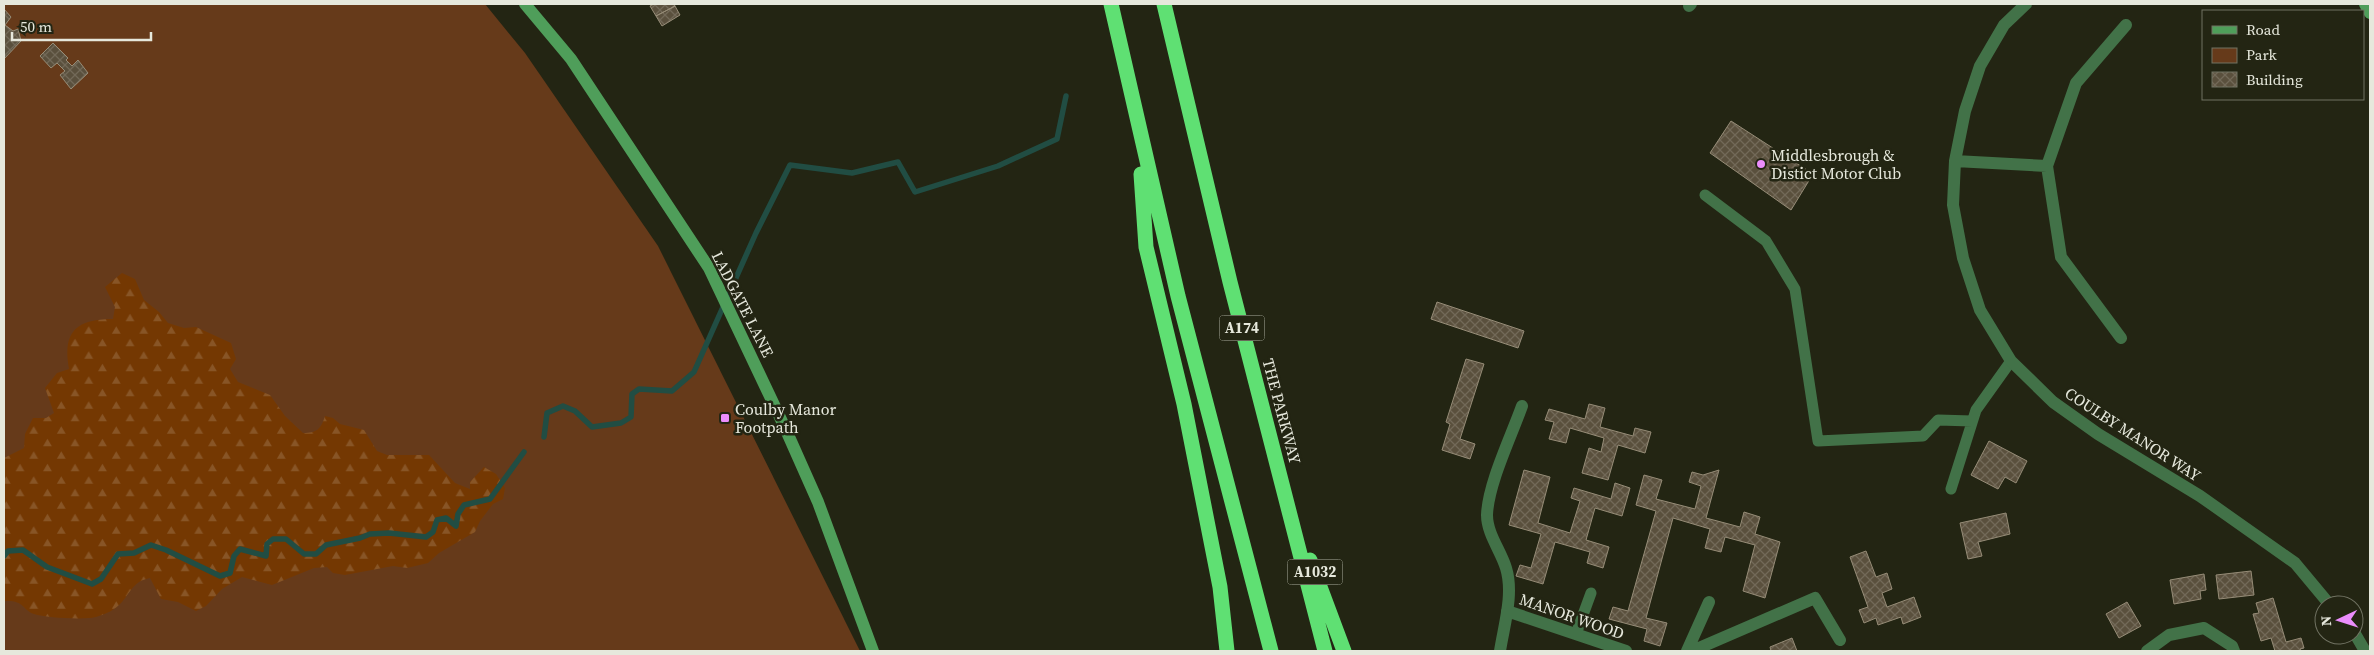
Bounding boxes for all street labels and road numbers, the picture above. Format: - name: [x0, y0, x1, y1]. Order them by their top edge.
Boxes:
- street label: LADGATE LANE: [707, 247, 779, 361]
- road number: A174: [1220, 316, 1264, 340]
- street label: THE PARKWAY: [1257, 356, 1307, 466]
- street label: COULBY MANOR WAY: [2061, 382, 2205, 486]
- road number: A1032: [1288, 560, 1342, 584]
- street label: MANOR WOOD: [1517, 588, 1627, 644]

